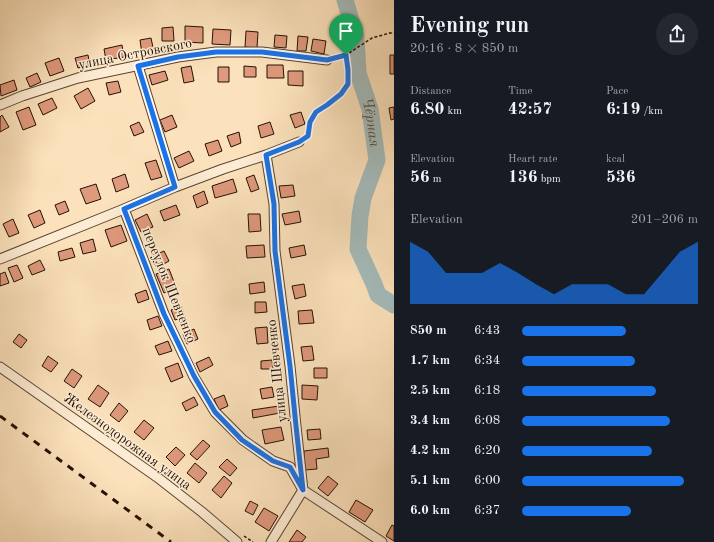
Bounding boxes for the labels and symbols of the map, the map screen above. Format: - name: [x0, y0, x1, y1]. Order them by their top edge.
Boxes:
- pin: [329, 14, 363, 55]
- street label: улица Островского: [77, 36, 193, 72]
- water label: Чёрная: [358, 96, 381, 148]
- street label: переулок Шевченко: [140, 226, 199, 345]
- street label: улица Шевченко: [265, 319, 289, 423]
- street label: Железнодорожная улица: [61, 391, 194, 493]

